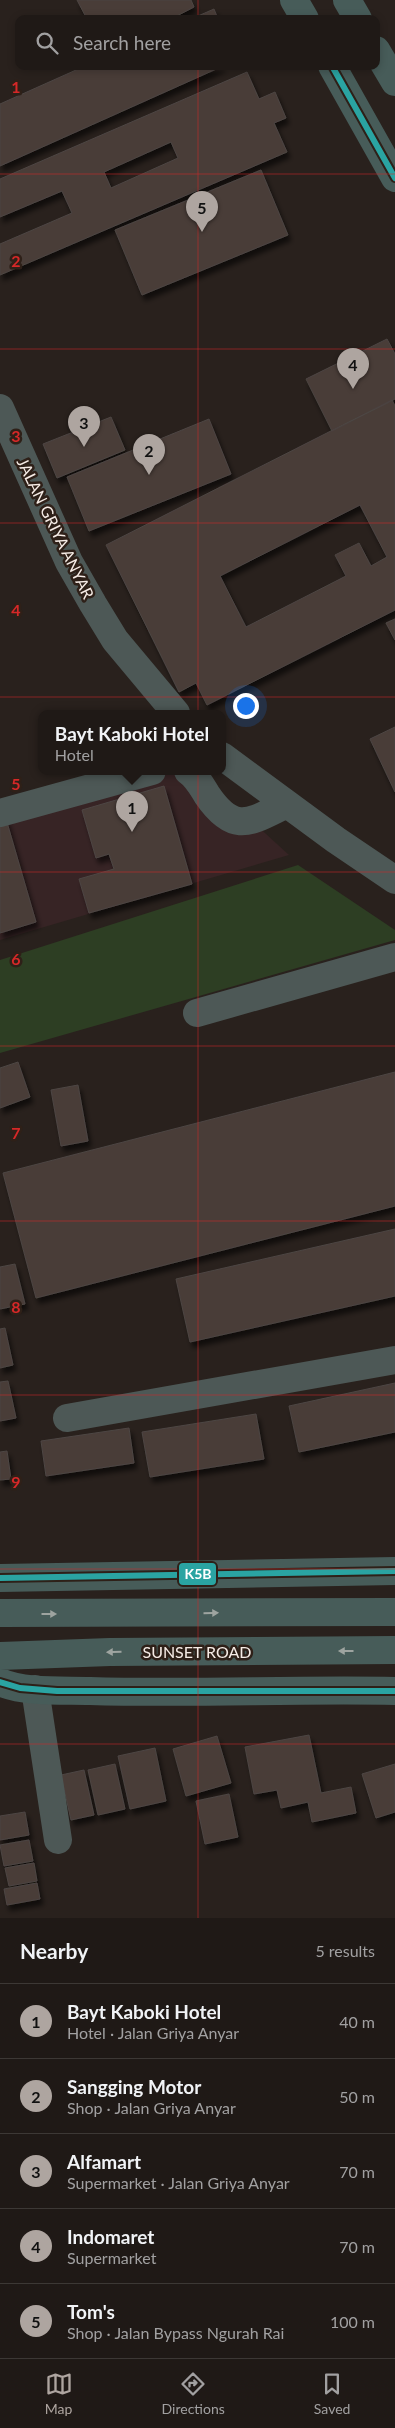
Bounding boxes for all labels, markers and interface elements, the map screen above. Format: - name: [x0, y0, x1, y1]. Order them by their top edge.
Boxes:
- search box: [15, 15, 380, 70]
- icon: search: [33, 29, 61, 57]
- text: Search here: [73, 31, 171, 54]
- text: 1: [11, 77, 21, 96]
- pin: 5: [186, 191, 218, 232]
- text: 2: [11, 251, 21, 270]
- pin: 4: [337, 348, 369, 389]
- pin: 3: [68, 406, 100, 447]
- text: 3: [11, 426, 21, 445]
- pin: 2: [133, 434, 165, 475]
- street label: JALAN GRIYA ANYAR: [14, 454, 98, 602]
- text: 4: [11, 600, 21, 619]
- your location: [233, 693, 259, 719]
- popup: [38, 710, 226, 775]
- text: Bayt Kaboki Hotel: [55, 722, 209, 745]
- text: Hotel: [55, 745, 94, 764]
- text: 5: [11, 774, 21, 793]
- pin: 1: [116, 791, 148, 832]
- text: 6: [11, 949, 21, 968]
- text: 7: [11, 1123, 21, 1142]
- text: 8: [11, 1297, 21, 1316]
- text: 9: [11, 1472, 21, 1491]
- line badge: K5B: [178, 1562, 217, 1586]
- text: K5B: [185, 1565, 211, 1582]
- one-way arrow: [203, 1609, 219, 1617]
- one-way arrow: [41, 1610, 57, 1618]
- street label: SUNSET ROAD: [142, 1642, 252, 1661]
- one-way arrow: [338, 1647, 354, 1655]
- one-way arrow: [106, 1648, 122, 1656]
- text: Nearby: [20, 1938, 88, 1963]
- text: 5 results: [315, 1941, 375, 1960]
- text: Bayt Kaboki Hotel: [67, 2000, 221, 2023]
- text: 1: [31, 2012, 41, 2031]
- text: 40 m: [339, 2012, 375, 2031]
- text: Hotel · Jalan Griya Anyar: [67, 2023, 239, 2042]
- text: Sangging Motor: [67, 2075, 201, 2098]
- text: 2: [31, 2087, 41, 2106]
- text: 50 m: [339, 2087, 375, 2106]
- text: Shop · Jalan Griya Anyar: [67, 2098, 236, 2117]
- text: Alfamart: [67, 2150, 141, 2173]
- text: 3: [31, 2162, 41, 2181]
- text: 70 m: [339, 2162, 375, 2181]
- text: Supermarket · Jalan Griya Anyar: [67, 2173, 290, 2192]
- text: Indomaret: [67, 2225, 154, 2248]
- text: 4: [31, 2237, 41, 2256]
- text: 70 m: [339, 2237, 375, 2256]
- text: Supermarket: [67, 2248, 156, 2267]
- text: Tom's: [67, 2300, 115, 2323]
- text: 5: [31, 2312, 41, 2331]
- text: 100 m: [330, 2312, 375, 2331]
- text: Shop · Jalan Bypass Ngurah Rai: [67, 2323, 284, 2342]
- tab: Map: [45, 2370, 73, 2417]
- tab: Directions: [162, 2370, 225, 2417]
- tab: Saved: [314, 2370, 350, 2417]

